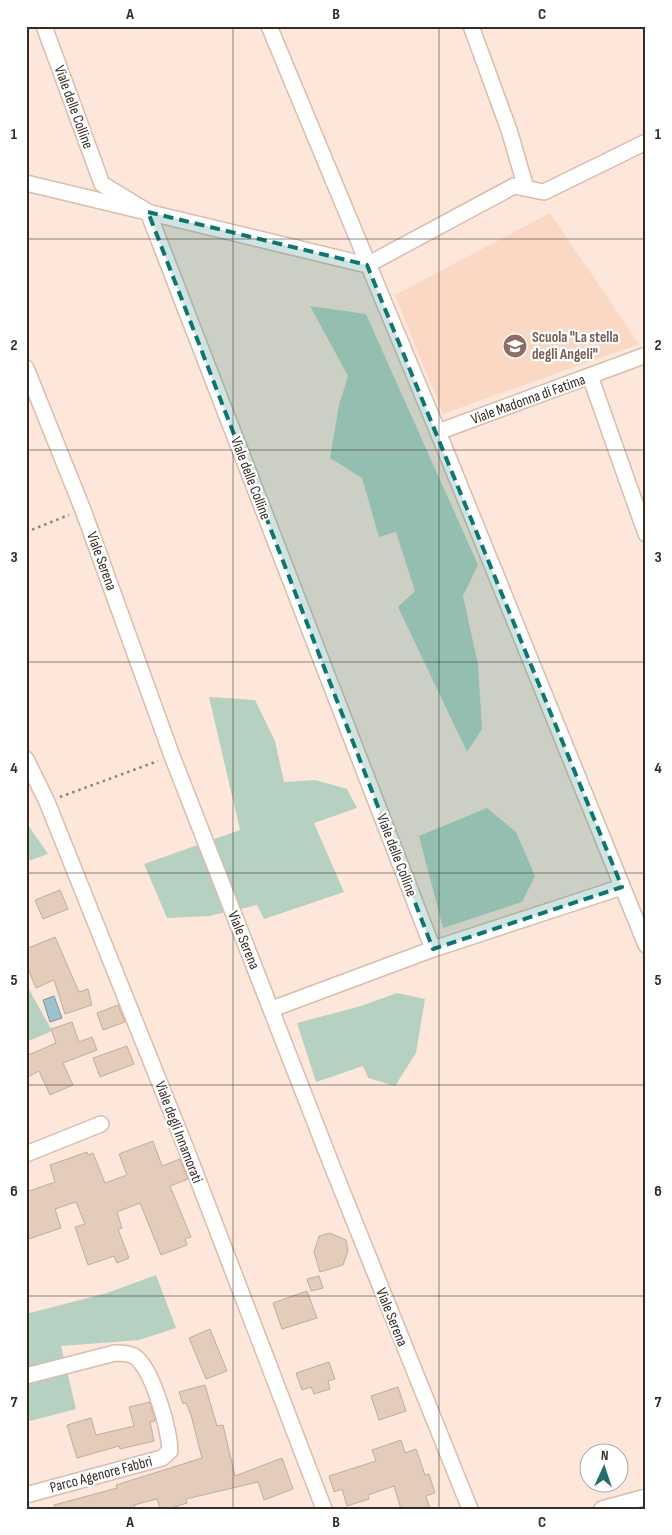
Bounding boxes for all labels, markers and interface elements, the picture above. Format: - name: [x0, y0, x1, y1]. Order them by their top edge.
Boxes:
- text: A: [125, 5, 134, 24]
- text: B: [332, 5, 340, 24]
- text: C: [538, 5, 546, 24]
- street label: Viale delle Colline: [50, 63, 97, 151]
- text: 1: [11, 125, 18, 144]
- text: 1: [655, 125, 662, 144]
- place label: Scuola "La stella degli Angeli": [532, 328, 619, 364]
- school or university icon: Scuola "La stella degli Angeli": [502, 333, 528, 359]
- text: 2: [10, 336, 18, 355]
- text: 2: [654, 336, 662, 355]
- street label: Viale Madonna di Fatima: [469, 370, 588, 429]
- street label: Viale delle Colline: [226, 434, 275, 522]
- street label: Viale Serena: [82, 529, 121, 593]
- text: 3: [10, 548, 18, 567]
- text: 3: [654, 548, 662, 567]
- text: 4: [10, 759, 18, 778]
- text: 4: [654, 759, 662, 778]
- street label: Viale delle Colline: [372, 811, 421, 899]
- street label: Viale Serena: [223, 908, 264, 972]
- text: 5: [10, 971, 18, 990]
- text: 5: [654, 971, 662, 990]
- street label: Viale degli Innamorati: [150, 1078, 207, 1186]
- text: 6: [10, 1182, 18, 1201]
- text: 6: [654, 1182, 662, 1201]
- street label: Viale Serena: [371, 1285, 412, 1349]
- text: 7: [11, 1393, 18, 1412]
- text: 7: [655, 1393, 662, 1412]
- north arrow: [580, 1442, 630, 1492]
- text: N: [600, 1447, 609, 1464]
- street label: Parco Agenore Fabbri: [48, 1452, 154, 1497]
- text: A: [125, 1513, 134, 1532]
- text: B: [332, 1513, 340, 1532]
- text: C: [538, 1513, 546, 1532]

